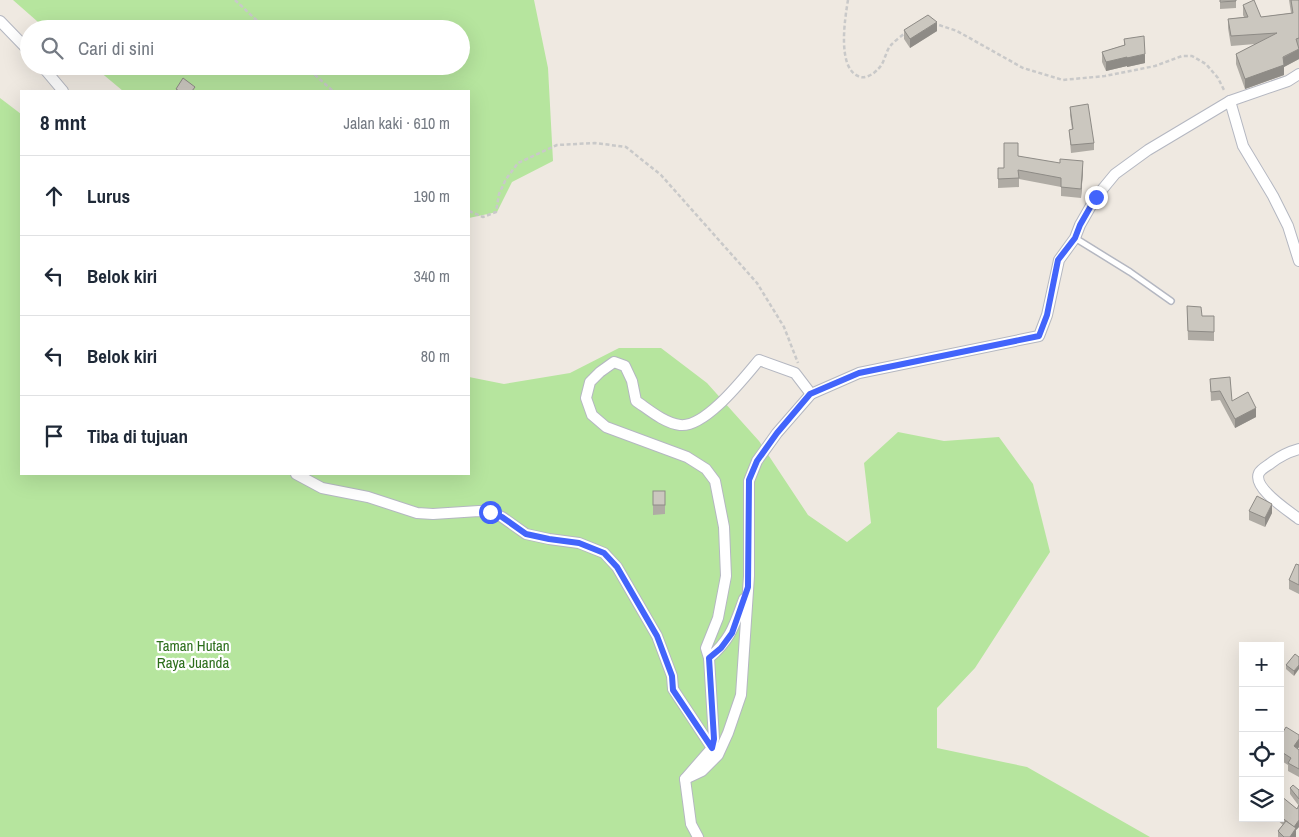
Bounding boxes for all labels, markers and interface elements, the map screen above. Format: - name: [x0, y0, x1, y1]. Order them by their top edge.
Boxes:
- search box: [20, 20, 470, 75]
- icon: search: [38, 34, 66, 62]
- text: Cari di sini: [78, 35, 154, 61]
- text: 8 mnt: [40, 108, 86, 137]
- text: Jalan kaki · 610 m: [344, 112, 450, 134]
- icon: ahead: [40, 182, 68, 210]
- text: Lurus: [87, 183, 130, 209]
- text: 190 m: [414, 185, 450, 207]
- route end: [1085, 186, 1108, 209]
- icon: left: [40, 262, 68, 290]
- text: Belok kiri: [87, 263, 157, 289]
- text: 340 m: [414, 265, 450, 287]
- icon: left: [40, 342, 68, 370]
- text: Belok kiri: [87, 343, 157, 369]
- text: 80 m: [421, 345, 450, 367]
- icon: arrive: [40, 422, 68, 450]
- text: Tiba di tujuan: [87, 423, 188, 449]
- route start: [479, 501, 502, 524]
- park label: Taman Hutan Raya Juanda: [156, 635, 230, 673]
- map controls: [1239, 642, 1284, 822]
- button: +: [1239, 642, 1284, 687]
- button: −: [1239, 687, 1284, 732]
- button: locate: [1239, 732, 1284, 777]
- button: layers: [1239, 777, 1284, 822]

